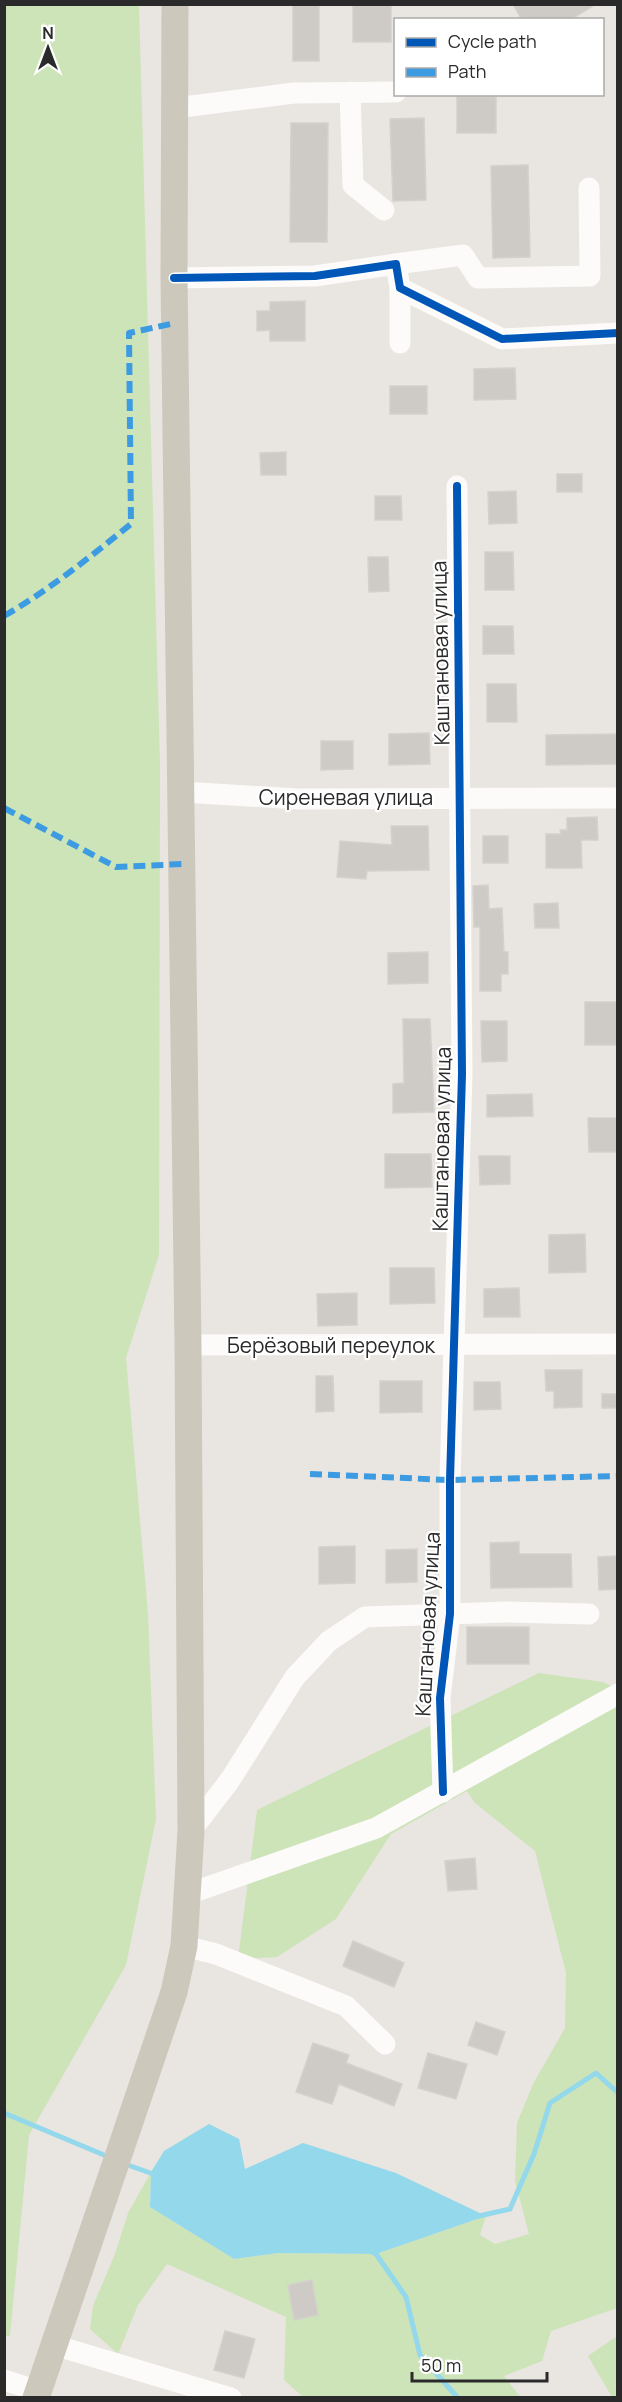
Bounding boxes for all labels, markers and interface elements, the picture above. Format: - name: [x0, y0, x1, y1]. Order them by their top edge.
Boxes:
- north arrow: [18, 18, 78, 78]
- legend: [394, 18, 604, 96]
- text: N: [42, 22, 54, 44]
- text: Cycle path: [448, 29, 537, 53]
- text: Path: [448, 59, 486, 83]
- street label: Каштановая улица: [424, 560, 456, 746]
- street label: Сиреневая улица: [259, 783, 433, 811]
- street label: Каштановая улица: [425, 1046, 457, 1232]
- street label: Берёзовый переулок: [227, 1331, 436, 1359]
- street label: Каштановая улица: [408, 1531, 446, 1717]
- scale bar: [412, 2345, 547, 2383]
- text: 50 m: [421, 2353, 461, 2377]

